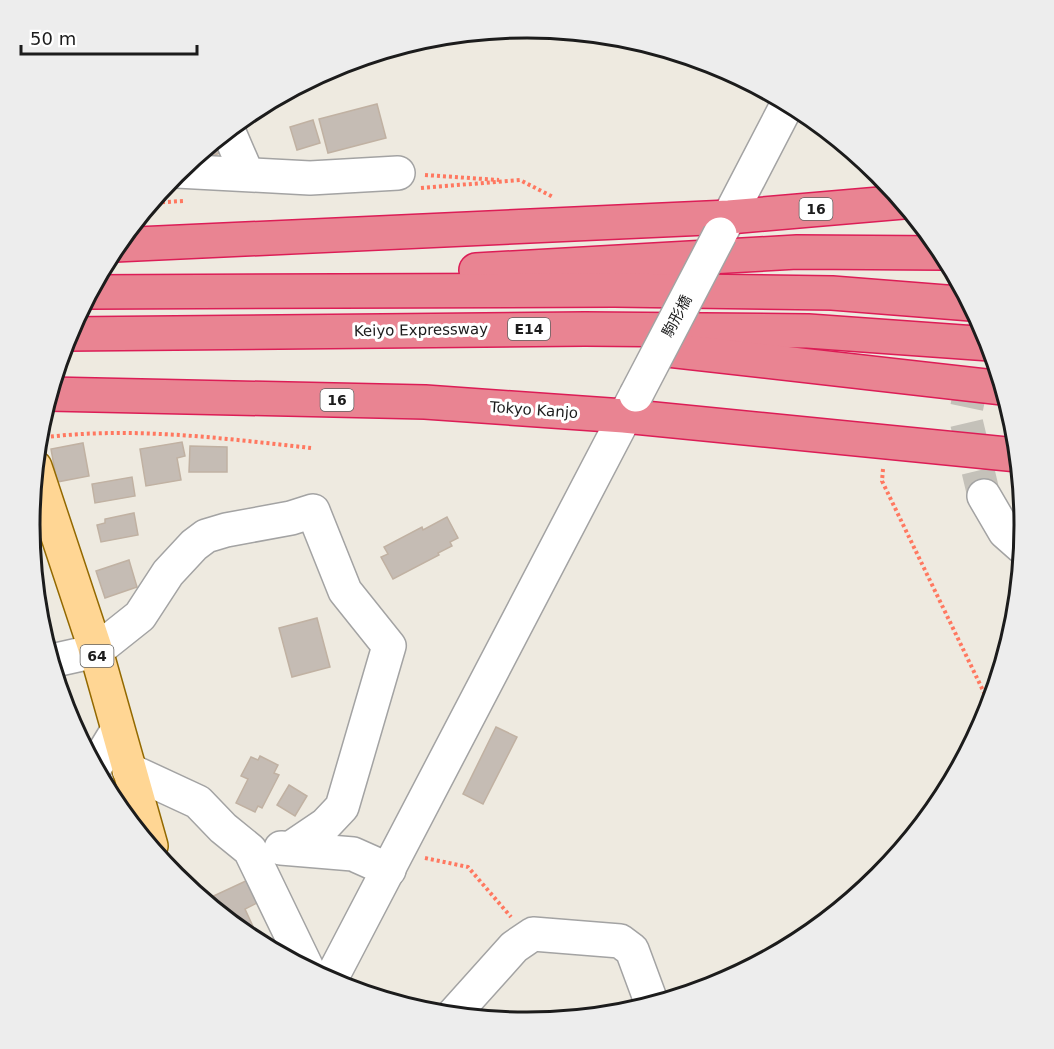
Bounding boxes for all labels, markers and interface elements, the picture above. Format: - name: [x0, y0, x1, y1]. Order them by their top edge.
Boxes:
- scale bar: [21, 18, 196, 56]
- text: 50 m: [30, 28, 76, 49]
- road number: 16: [800, 198, 832, 220]
- street label: 駒形橋: [658, 292, 696, 340]
- road number: E14: [508, 318, 550, 340]
- street label: Keiyo Expressway: [354, 320, 488, 340]
- road number: 16: [320, 389, 354, 411]
- street label: Tokyo Kanjo: [488, 398, 579, 422]
- road number: 64: [80, 645, 114, 667]

